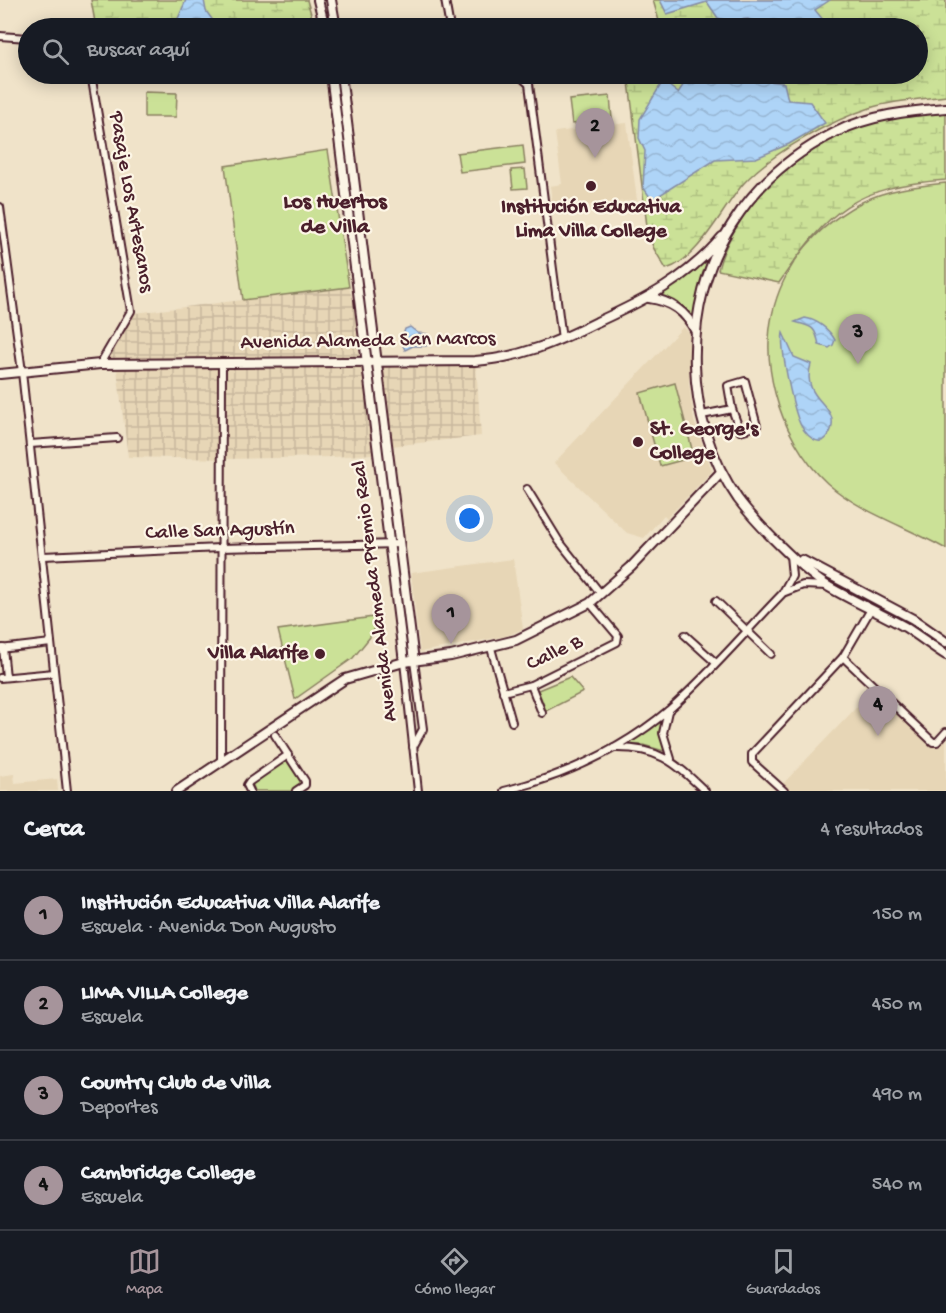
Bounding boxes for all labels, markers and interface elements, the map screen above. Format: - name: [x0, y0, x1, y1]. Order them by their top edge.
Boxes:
- search box: [18, 18, 928, 84]
- icon: search: [39, 35, 72, 68]
- text: Buscar aquí: [87, 38, 190, 64]
- pin: 2: [576, 108, 614, 158]
- street label: Pasaje Los Artesanos: [102, 109, 158, 296]
- marker: Institución Educativa Lima Villa College: [584, 179, 598, 193]
- district label: Los Huertos de Villa: [283, 190, 389, 241]
- place label: Institución Educativa Lima Villa College: [501, 196, 682, 245]
- pin: 3: [838, 314, 878, 364]
- street label: Avenida Alameda San Marcos: [240, 327, 497, 357]
- place label: St. George's College: [649, 418, 759, 467]
- marker: St. George's College: [631, 435, 645, 449]
- street label: Avenida Alameda Premio Real: [348, 459, 404, 723]
- your location: [455, 504, 484, 533]
- street label: Calle San Agustín: [145, 517, 295, 547]
- pin: 1: [432, 594, 470, 644]
- street label: Calle B: [523, 630, 588, 678]
- place label: Villa Alarife: [207, 642, 309, 667]
- marker: Villa Alarife: [313, 647, 327, 661]
- pin: 4: [858, 686, 898, 736]
- text: Cerca: [24, 815, 84, 846]
- text: 4 resultados: [821, 819, 922, 842]
- text: Institución Educativa Villa Alarife: [81, 891, 380, 917]
- text: 1: [39, 904, 48, 927]
- text: 150 m: [873, 904, 922, 927]
- text: Escuela · Avenida Don Augusto: [81, 917, 336, 940]
- text: LIMA VILLA College: [81, 981, 248, 1007]
- text: 2: [39, 994, 48, 1017]
- text: 450 m: [872, 994, 922, 1017]
- text: Escuela: [81, 1007, 143, 1030]
- text: Country Club de Villa: [81, 1071, 270, 1097]
- text: 3: [38, 1084, 49, 1107]
- text: 490 m: [872, 1084, 922, 1107]
- text: Deportes: [81, 1097, 158, 1120]
- text: Cambridge College: [81, 1161, 255, 1187]
- text: 4: [39, 1174, 48, 1197]
- text: 540 m: [872, 1174, 922, 1197]
- text: Escuela: [81, 1187, 143, 1210]
- tab: Mapa: [126, 1245, 163, 1300]
- tab: Cómo llegar: [415, 1245, 494, 1300]
- tab: Guardados: [746, 1245, 820, 1300]

